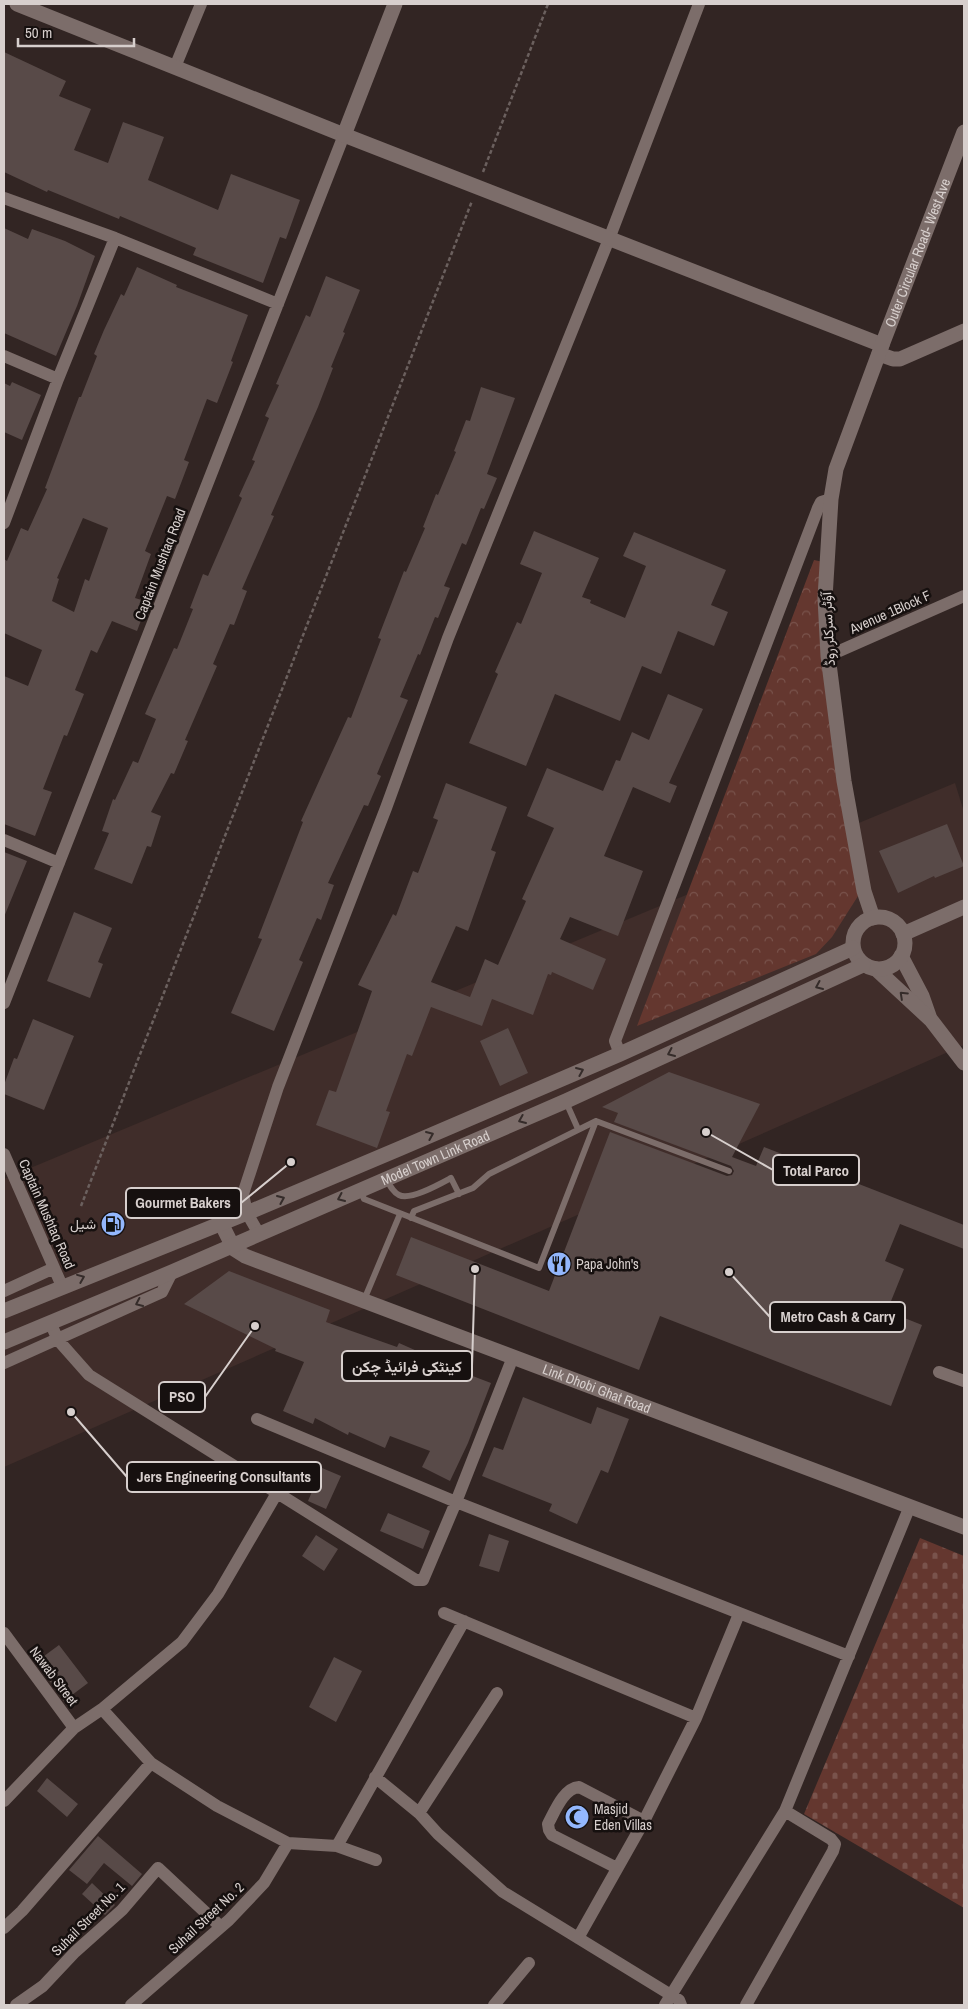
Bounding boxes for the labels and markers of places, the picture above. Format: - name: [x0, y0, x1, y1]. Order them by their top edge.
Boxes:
- callout: Total Parco: [773, 1155, 859, 1185]
- callout: Gourmet Bakers: [126, 1188, 241, 1218]
- fuel station icon: شیل: [100, 1211, 126, 1237]
- place label: شیل: [70, 1215, 96, 1233]
- restaurant icon: Papa John's: [546, 1251, 572, 1277]
- place label: Papa John's: [576, 1255, 639, 1273]
- callout: Metro Cash & Carry: [770, 1302, 905, 1332]
- callout: کینٹکی فرائیڈ چکن: [342, 1351, 472, 1381]
- callout: PSO: [159, 1382, 205, 1412]
- callout: Jers Engineering Consultants: [127, 1462, 321, 1492]
- place label: Masjid Eden Villas: [594, 1800, 652, 1834]
- mosque icon: Masjid Eden Villas: [564, 1804, 590, 1830]

